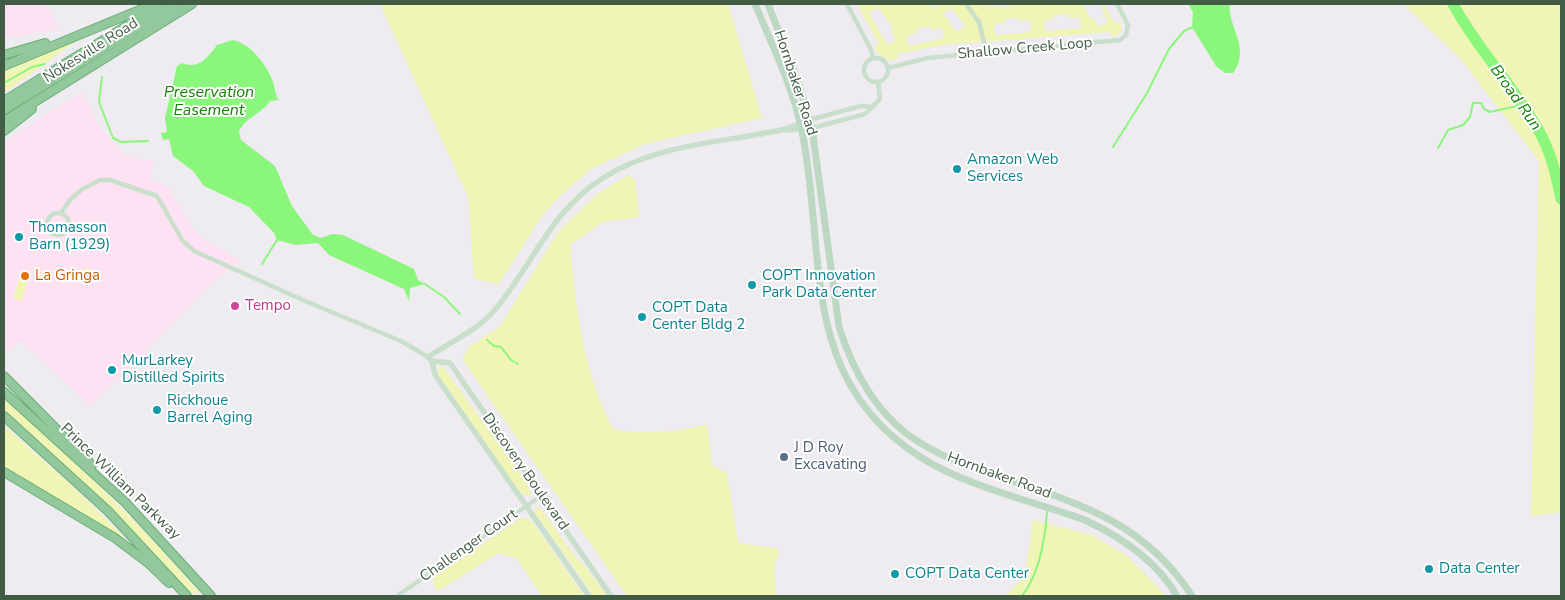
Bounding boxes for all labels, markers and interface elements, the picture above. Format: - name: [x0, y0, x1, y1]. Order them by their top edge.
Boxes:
- street label: Nokesville Road: [40, 15, 142, 87]
- street label: Hornbaker Road: [769, 28, 821, 138]
- street label: Shallow Creek Loop: [957, 34, 1093, 64]
- water label: Broad Run: [1485, 61, 1545, 135]
- water label: Preservation Easement: [164, 83, 254, 121]
- place label: Amazon Web Services: [967, 151, 1059, 186]
- marker: Amazon Web Services: [951, 163, 963, 175]
- place label: Thomasson Barn (1929): [29, 219, 110, 254]
- marker: Thomasson Barn (1929): [13, 231, 25, 243]
- place label: La Gringa: [35, 267, 100, 285]
- place label: COPT Innovation Park Data Center: [762, 267, 877, 302]
- marker: La Gringa: [19, 270, 31, 282]
- marker: COPT Innovation Park Data Center: [746, 279, 758, 291]
- place label: Tempo: [245, 297, 291, 315]
- place label: COPT Data Center Bldg 2: [652, 299, 745, 334]
- marker: Tempo: [229, 300, 241, 312]
- marker: COPT Data Center Bldg 2: [636, 311, 648, 323]
- place label: MurLarkey Distilled Spirits: [122, 352, 225, 387]
- marker: MurLarkey Distilled Spirits: [106, 364, 118, 376]
- place label: Rickhoue Barrel Aging: [167, 392, 252, 427]
- marker: Rickhoue Barrel Aging: [151, 404, 163, 416]
- street label: Discovery Boulevard: [478, 410, 572, 534]
- street label: Prince William Parkway: [56, 420, 184, 544]
- place label: J D Roy Excavating: [794, 439, 867, 474]
- street label: Hornbaker Road: [944, 449, 1054, 503]
- marker: J D Roy Excavating: [778, 451, 790, 463]
- street label: Challenger Court: [417, 506, 521, 586]
- place label: Data Center: [1439, 560, 1520, 578]
- marker: Data Center: [1423, 563, 1435, 575]
- place label: COPT Data Center: [905, 565, 1029, 583]
- marker: COPT Data Center: [889, 568, 901, 580]

